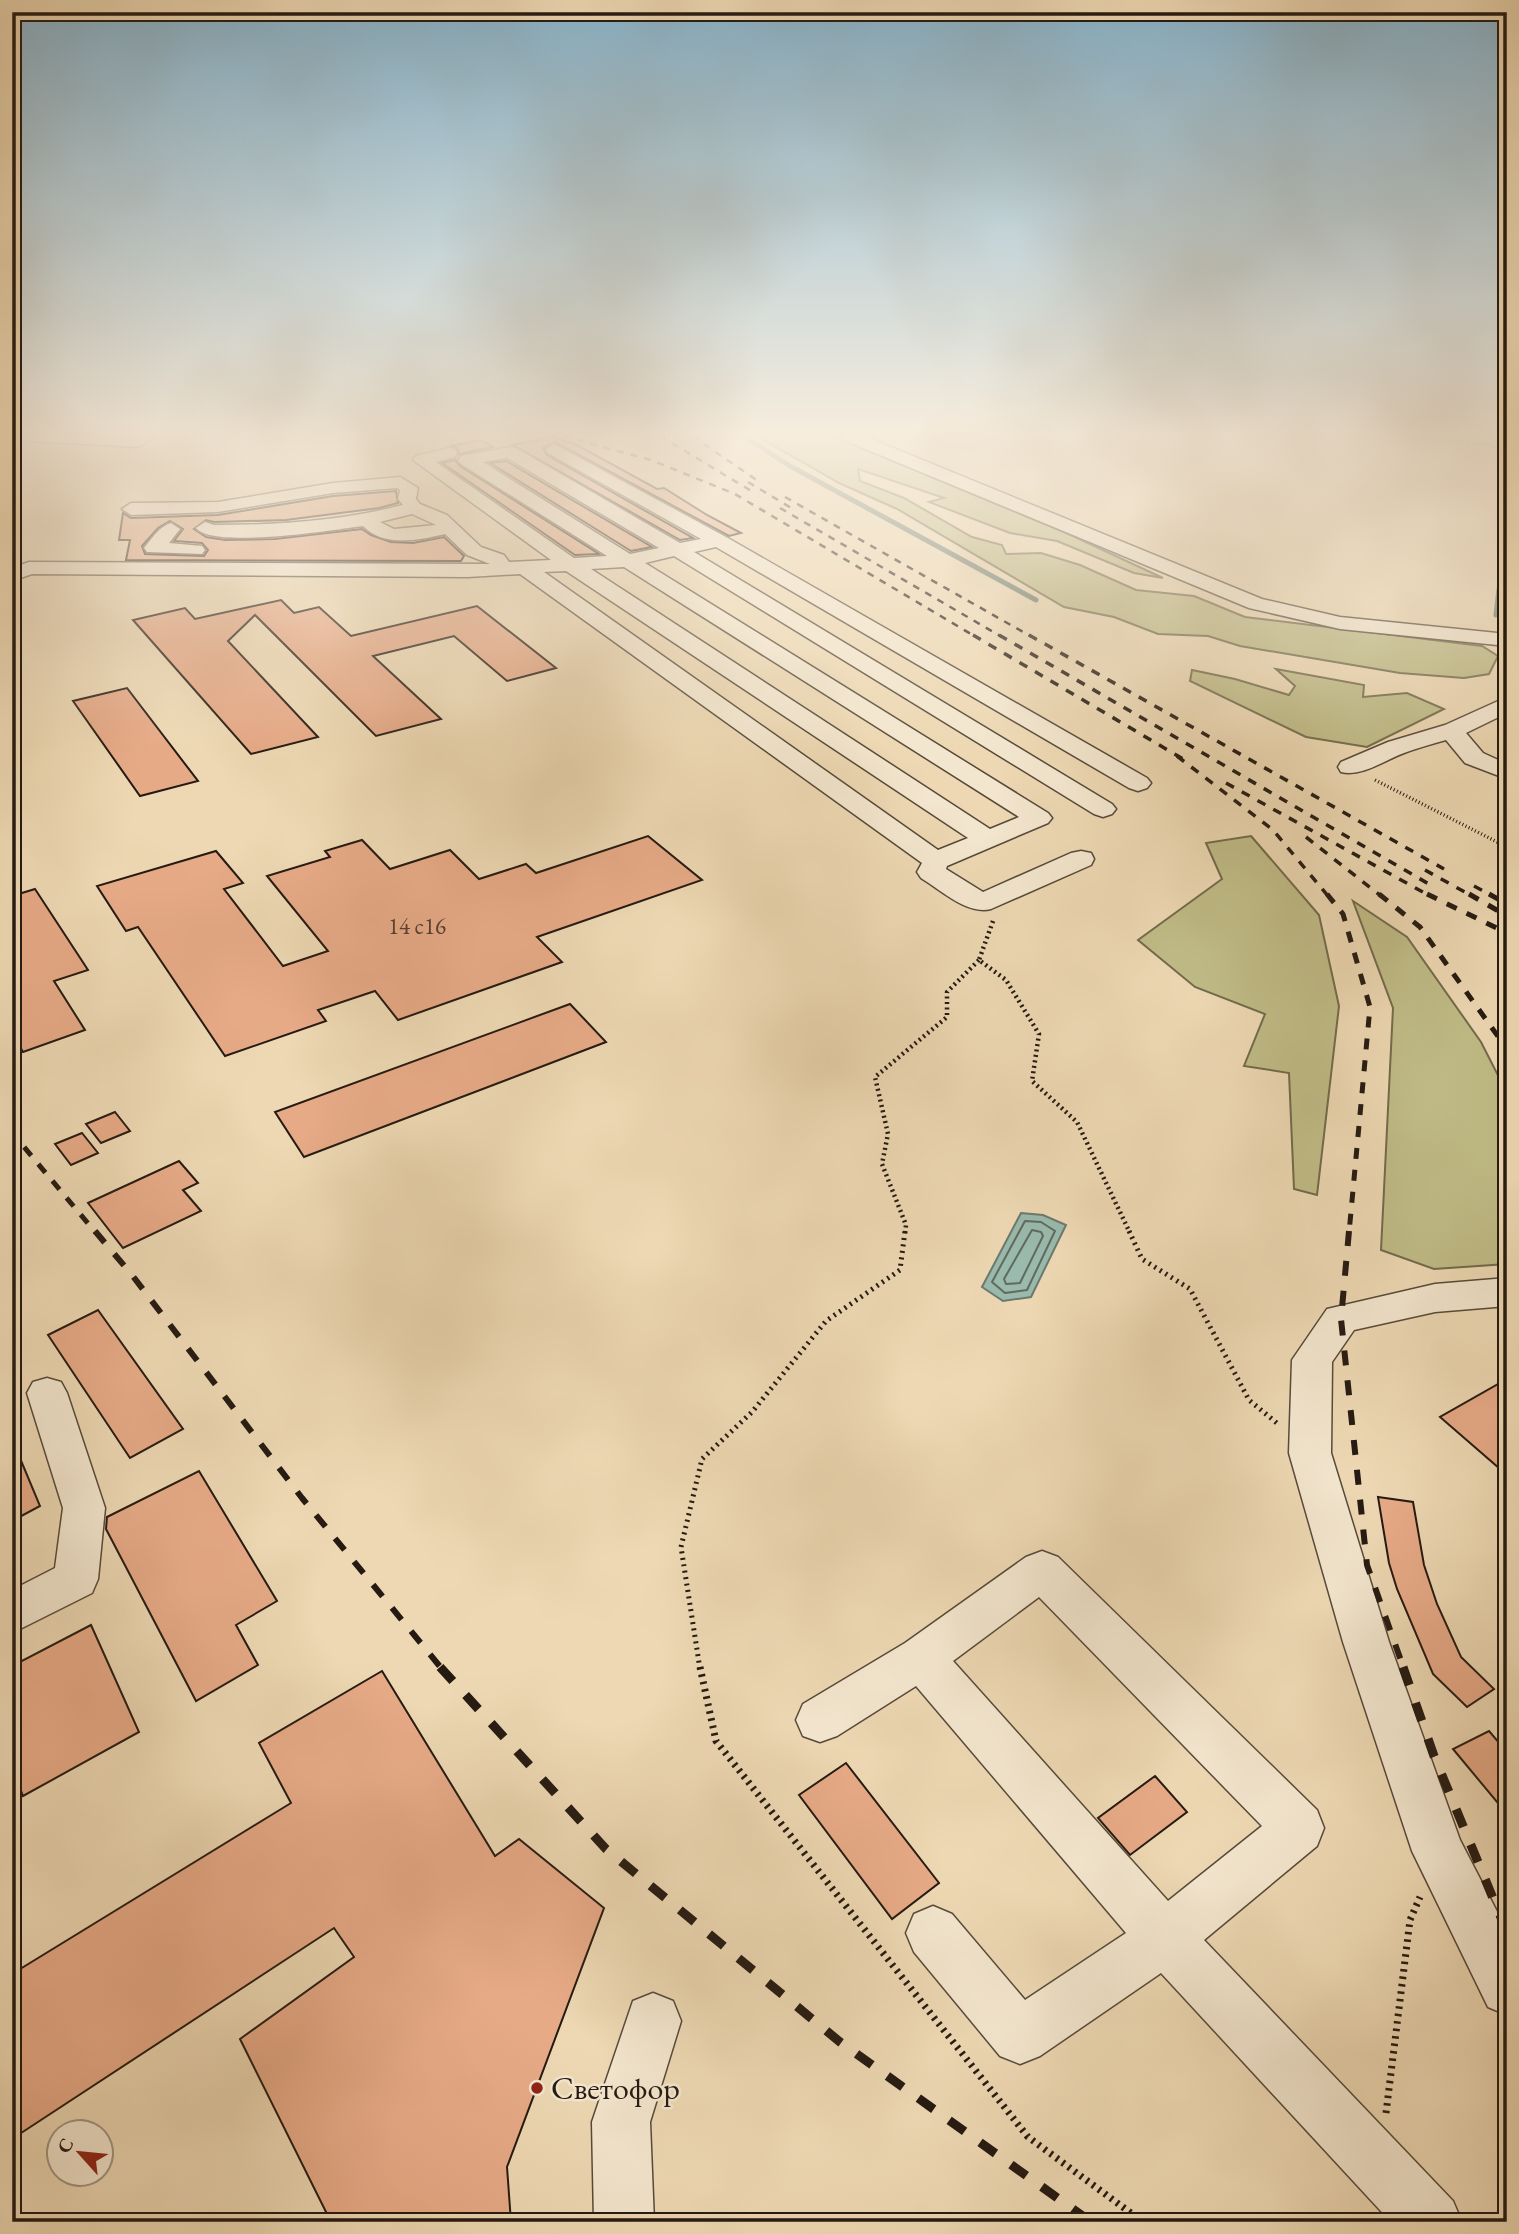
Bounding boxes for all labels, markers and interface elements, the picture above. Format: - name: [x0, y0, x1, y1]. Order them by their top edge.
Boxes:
- house number: 14 с16: [388, 911, 446, 941]
- place label: Светофор: [551, 2067, 680, 2109]
- marker: Светофор: [529, 2080, 545, 2096]
- north arrow: [46, 2118, 116, 2188]
- text: С: [51, 2134, 79, 2157]

